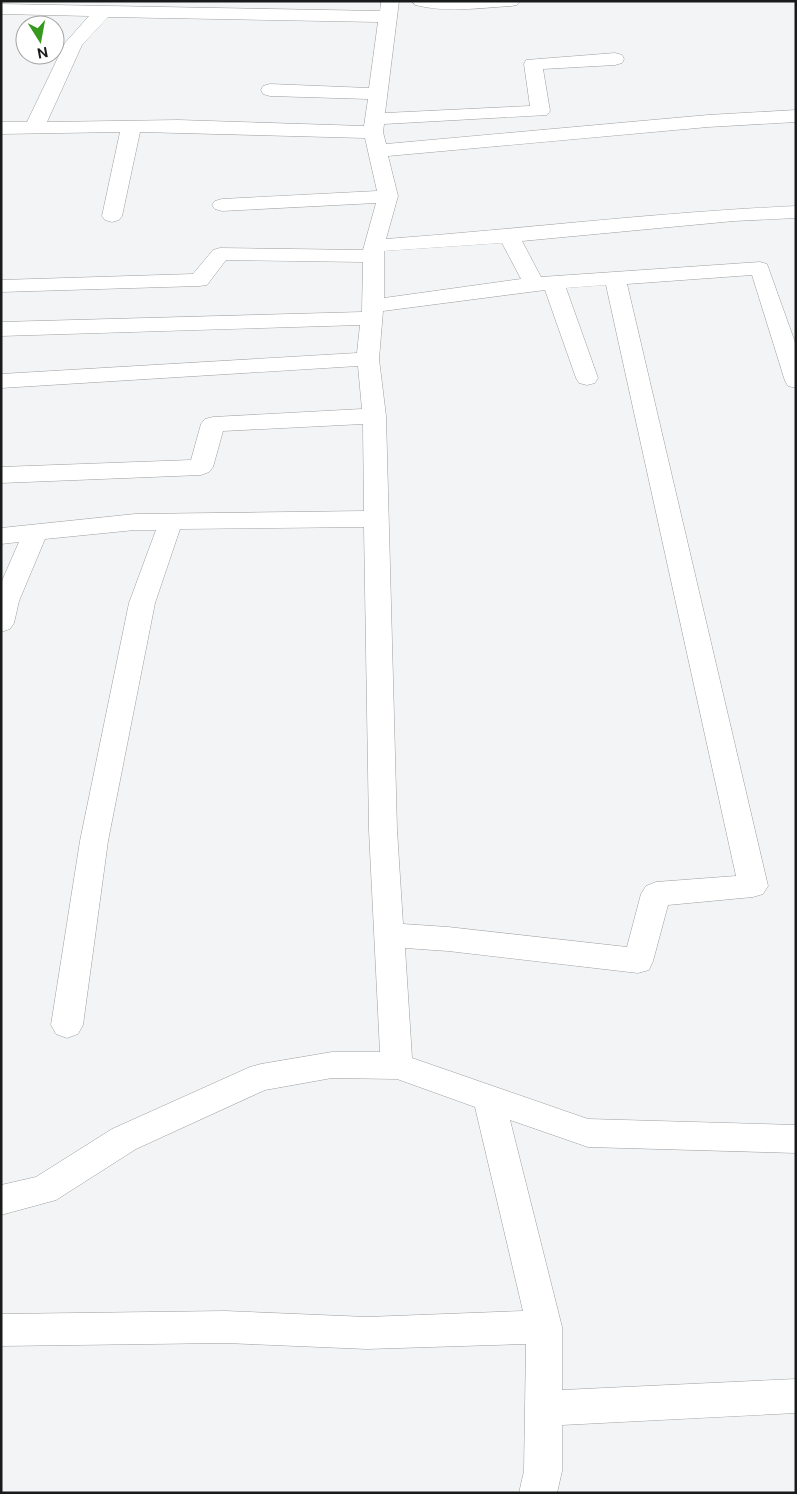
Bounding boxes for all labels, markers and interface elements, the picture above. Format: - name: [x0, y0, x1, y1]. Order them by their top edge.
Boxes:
- north arrow: [15, 15, 65, 65]
- text: N: [36, 44, 49, 62]

